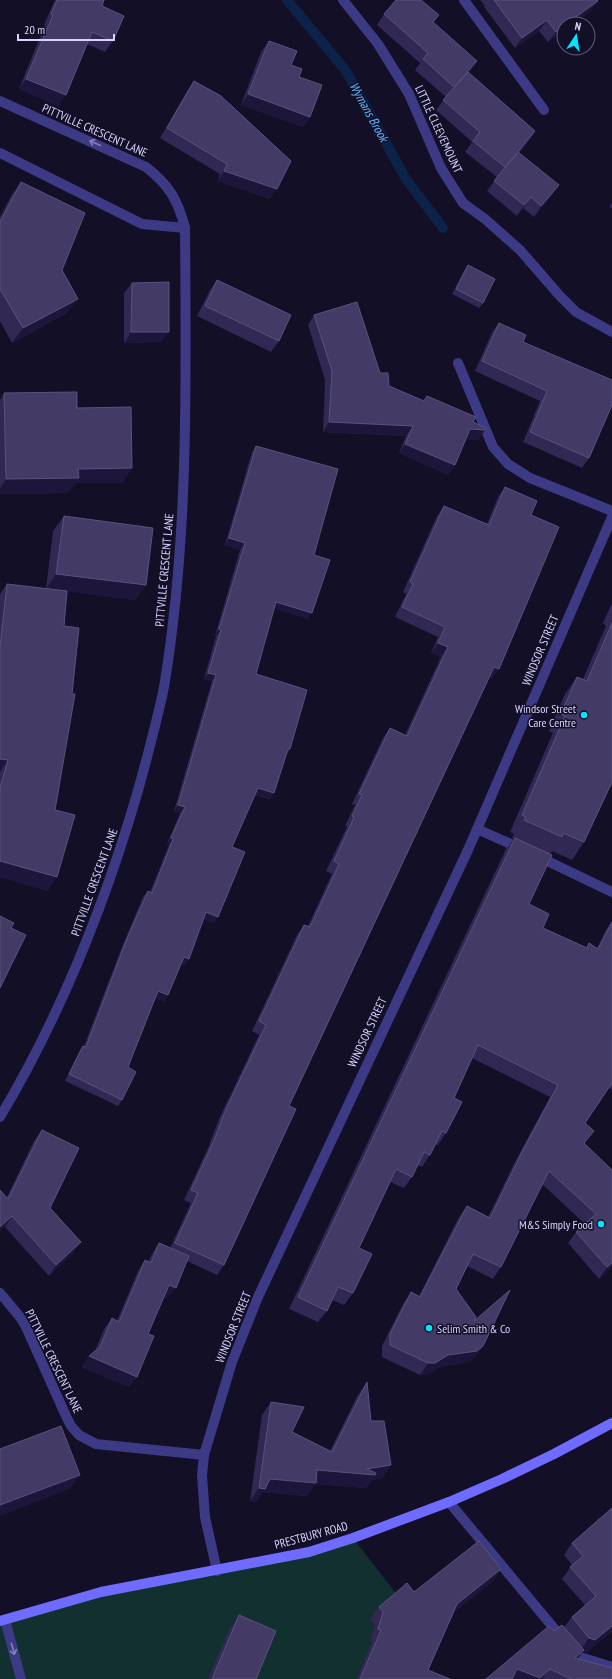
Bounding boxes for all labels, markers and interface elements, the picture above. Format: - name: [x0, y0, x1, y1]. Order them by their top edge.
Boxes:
- scale bar: [18, 16, 114, 42]
- north arrow: [556, 16, 596, 56]
- text: N: [574, 19, 582, 34]
- text: 20 m: [24, 22, 45, 37]
- water label: Wymans Brook: [346, 79, 393, 147]
- street label: LITTLE CLEEVEMOUNT: [412, 83, 466, 176]
- street label: PITTVILLE CRESCENT LANE: [40, 100, 150, 160]
- one-way arrow: [89, 139, 101, 146]
- street label: PITTVILLE CRESCENT LANE: [152, 513, 176, 627]
- street label: WINDSOR STREET: [518, 612, 562, 688]
- place label: Windsor Street Care Centre: [515, 701, 577, 730]
- marker: Windsor Street Care Centre: [579, 710, 589, 720]
- street label: PITTVILLE CRESCENT LANE: [68, 826, 120, 938]
- street label: WINDSOR STREET: [344, 994, 390, 1069]
- place label: M&S Simply Food: [519, 1217, 593, 1232]
- marker: M&S Simply Food: [596, 1219, 606, 1229]
- street label: WINDSOR STREET: [212, 1289, 254, 1365]
- street label: PITTVILLE CRESCENT LANE: [22, 1307, 86, 1415]
- place label: Selim Smith & Co: [437, 1321, 510, 1336]
- marker: Selim Smith & Co: [424, 1323, 434, 1333]
- street label: PRESTBURY ROAD: [273, 1518, 349, 1552]
- one-way arrow: [10, 1643, 17, 1656]

